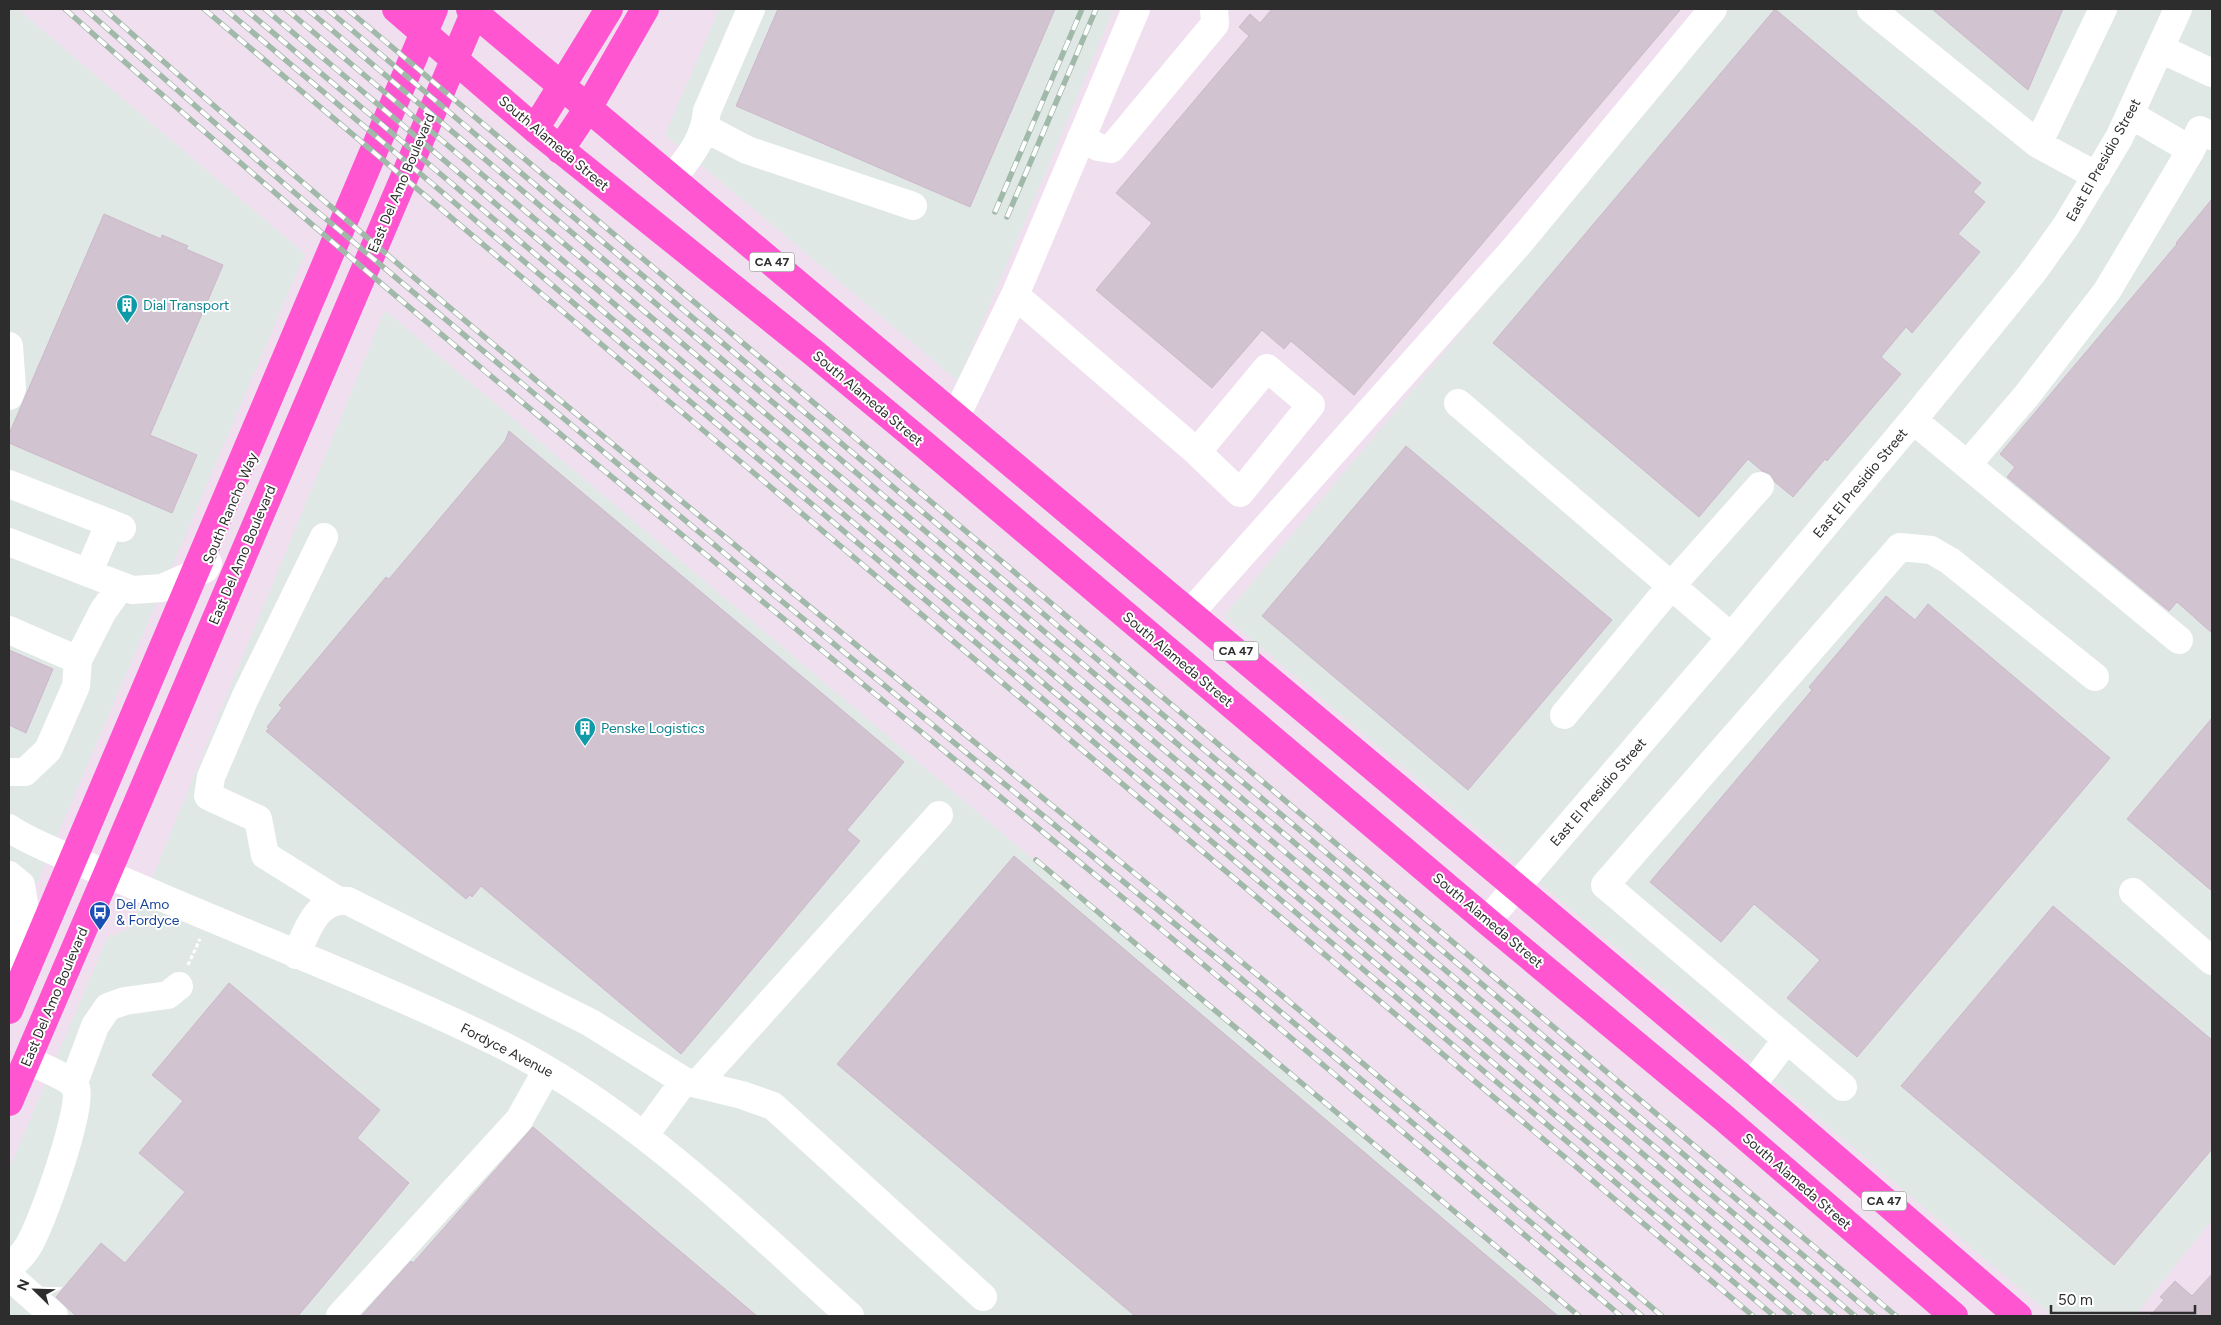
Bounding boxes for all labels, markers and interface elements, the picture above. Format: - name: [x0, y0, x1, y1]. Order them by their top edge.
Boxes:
- street label: South Alameda Street: [495, 92, 612, 194]
- street label: East El Presidio Street: [2063, 96, 2144, 225]
- street label: East Del Amo Boulevard: [364, 111, 439, 255]
- road number: CA 47: [750, 252, 794, 272]
- building icon: Dial Transport: [115, 293, 139, 324]
- place label: Dial Transport: [143, 297, 229, 314]
- street label: South Alameda Street: [809, 347, 926, 449]
- street label: East El Presidio Street: [1810, 425, 1911, 542]
- street label: South Rancho Way: [199, 450, 262, 566]
- street label: East Del Amo Boulevard: [205, 483, 280, 627]
- street label: South Alameda Street: [1119, 608, 1236, 710]
- road number: CA 47: [1214, 641, 1258, 660]
- building icon: Penske Logistics: [573, 716, 597, 747]
- place label: Penske Logistics: [601, 720, 705, 737]
- street label: East El Presidio Street: [1547, 735, 1650, 850]
- street label: South Alameda Street: [1429, 869, 1546, 971]
- place label: Del Amo & Fordyce: [116, 896, 180, 929]
- bus stop icon: Del Amo & Fordyce: [88, 900, 112, 931]
- street label: East Del Amo Boulevard: [17, 925, 92, 1069]
- street label: Fordyce Avenue: [458, 1020, 556, 1081]
- street label: South Alameda Street: [1739, 1130, 1854, 1233]
- road number: CA 47: [1862, 1192, 1906, 1210]
- north arrow: [10, 1265, 60, 1315]
- text: N: [14, 1277, 33, 1293]
- scale bar: [2051, 1282, 2195, 1314]
- text: 50 m: [2058, 1291, 2093, 1309]

